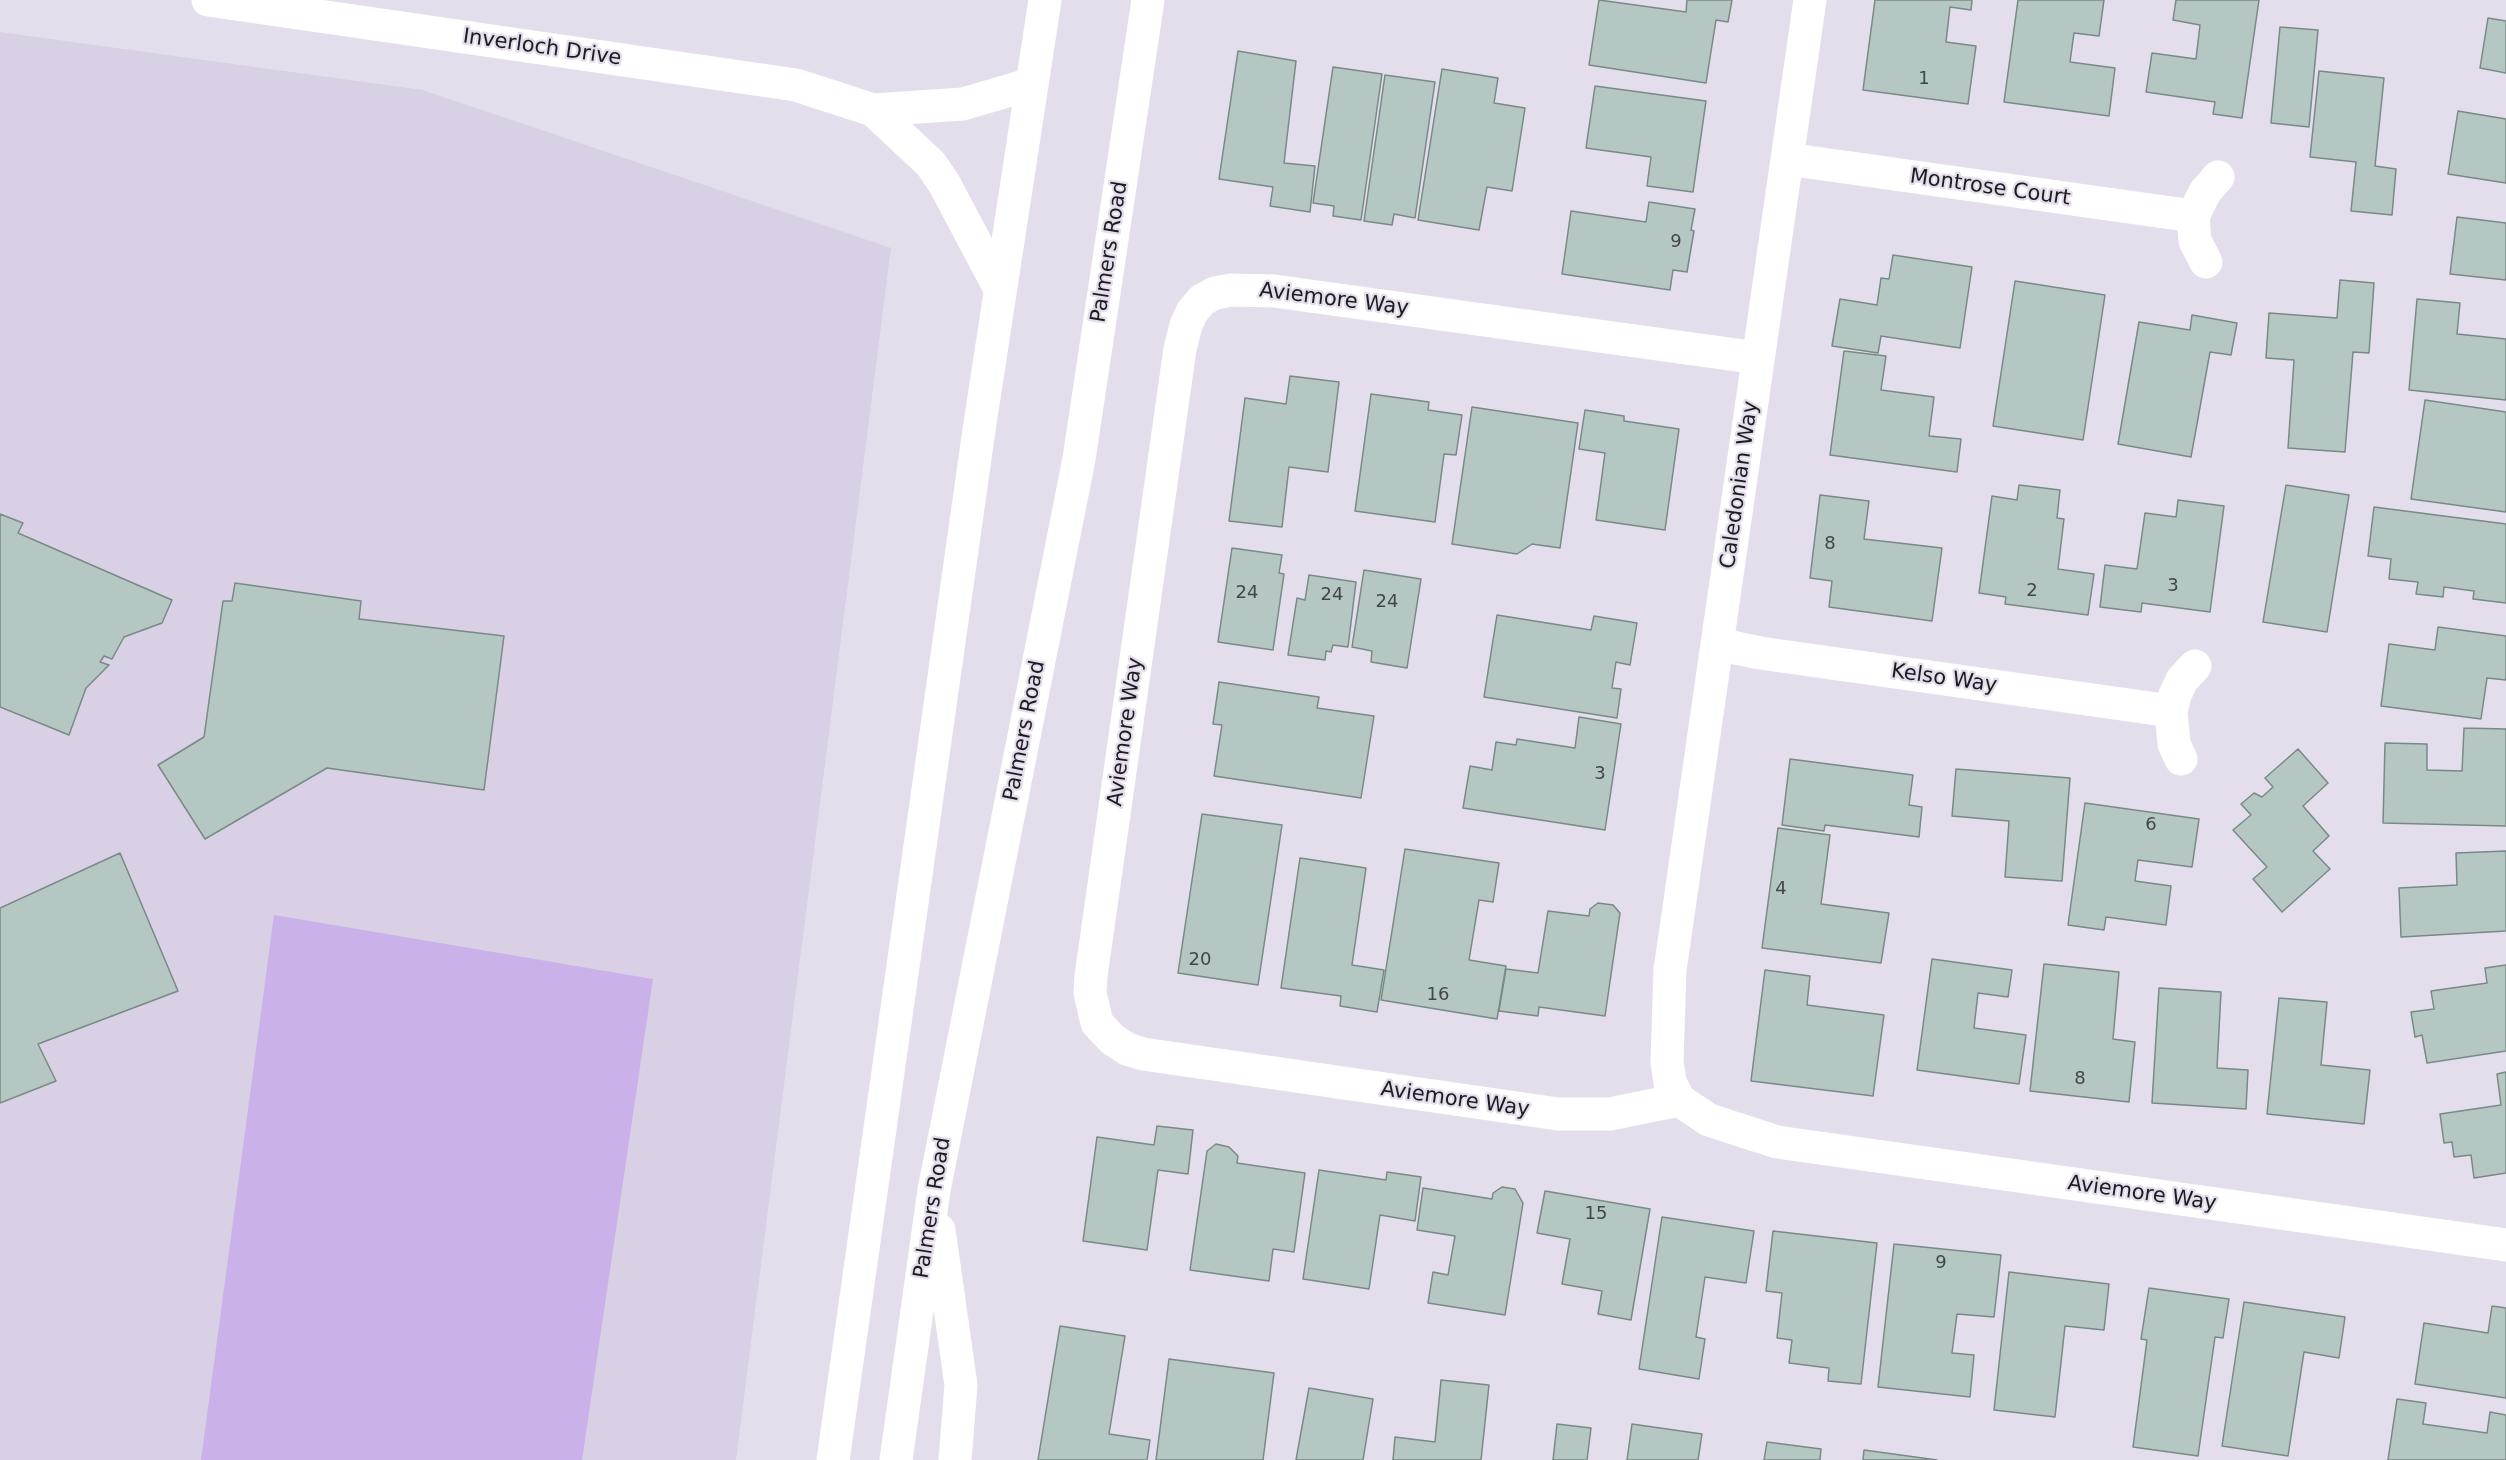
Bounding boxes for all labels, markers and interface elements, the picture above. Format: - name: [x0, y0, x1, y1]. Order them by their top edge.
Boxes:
- street label: Inverloch Drive: [461, 24, 623, 72]
- house number: 1: [1918, 68, 1930, 90]
- street label: Montrose Court: [1908, 164, 2072, 212]
- street label: Palmers Road: [1086, 180, 1134, 324]
- house number: 9: [1670, 231, 1682, 253]
- street label: Aviemore Way: [1258, 278, 1410, 322]
- street label: Caledonian Way: [1716, 399, 1764, 571]
- house number: 8: [1824, 533, 1836, 555]
- house number: 3: [2167, 575, 2179, 597]
- house number: 2: [2026, 580, 2038, 602]
- house number: 24: [1236, 582, 1258, 604]
- house number: 24: [1321, 584, 1343, 606]
- house number: 24: [1376, 591, 1398, 613]
- street label: Aviemore Way: [1103, 656, 1149, 808]
- street label: Palmers Road: [999, 659, 1051, 803]
- street label: Kelso Way: [1889, 659, 1999, 699]
- house number: 3: [1594, 763, 1606, 785]
- house number: 6: [2145, 814, 2157, 836]
- house number: 4: [1775, 878, 1787, 900]
- house number: 20: [1189, 949, 1211, 971]
- house number: 16: [1427, 984, 1449, 1006]
- house number: 8: [2074, 1068, 2086, 1090]
- street label: Aviemore Way: [1379, 1077, 1531, 1123]
- street label: Palmers Road: [909, 1136, 957, 1280]
- street label: Aviemore Way: [2066, 1171, 2218, 1217]
- house number: 15: [1585, 1203, 1607, 1225]
- house number: 9: [1935, 1252, 1947, 1274]

